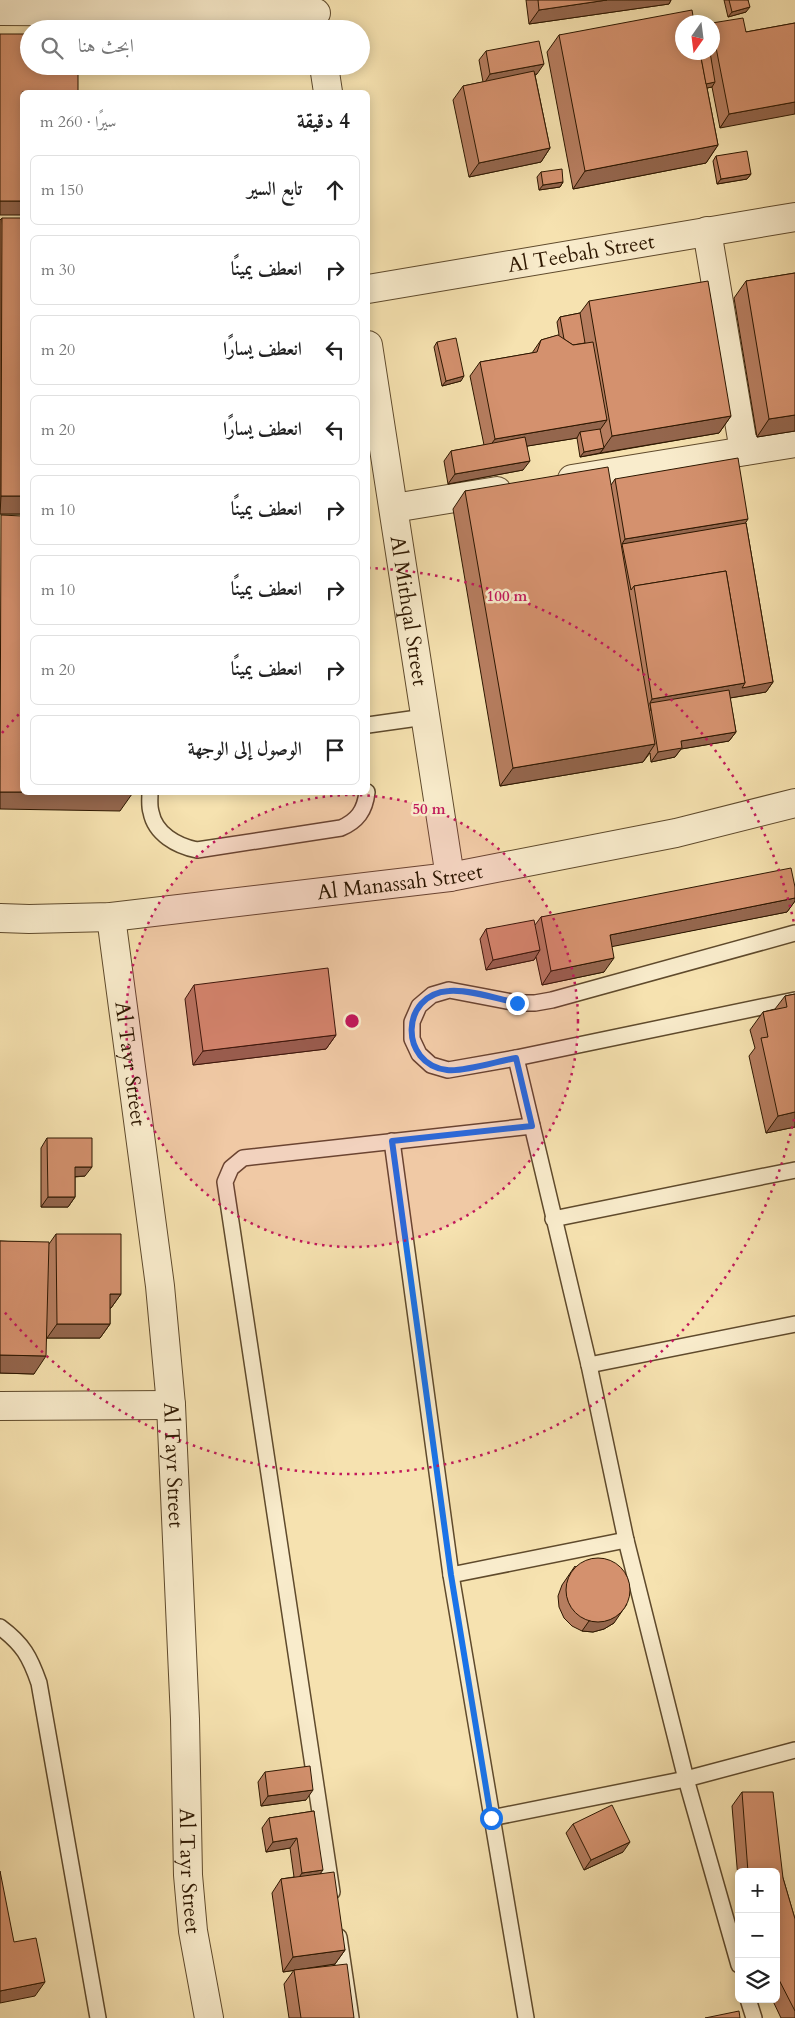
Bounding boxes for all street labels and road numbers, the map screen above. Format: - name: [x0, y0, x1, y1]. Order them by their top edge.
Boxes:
- street label: Al Teebah Street: [505, 226, 657, 280]
- street label: Al Mithqal Street: [383, 534, 435, 688]
- street label: Al Manassah Street: [315, 856, 485, 907]
- street label: Al Tayr Street: [108, 1000, 153, 1128]
- street label: Al Tayr Street: [156, 1402, 191, 1529]
- street label: Al Tayr Street: [172, 1808, 208, 1935]

